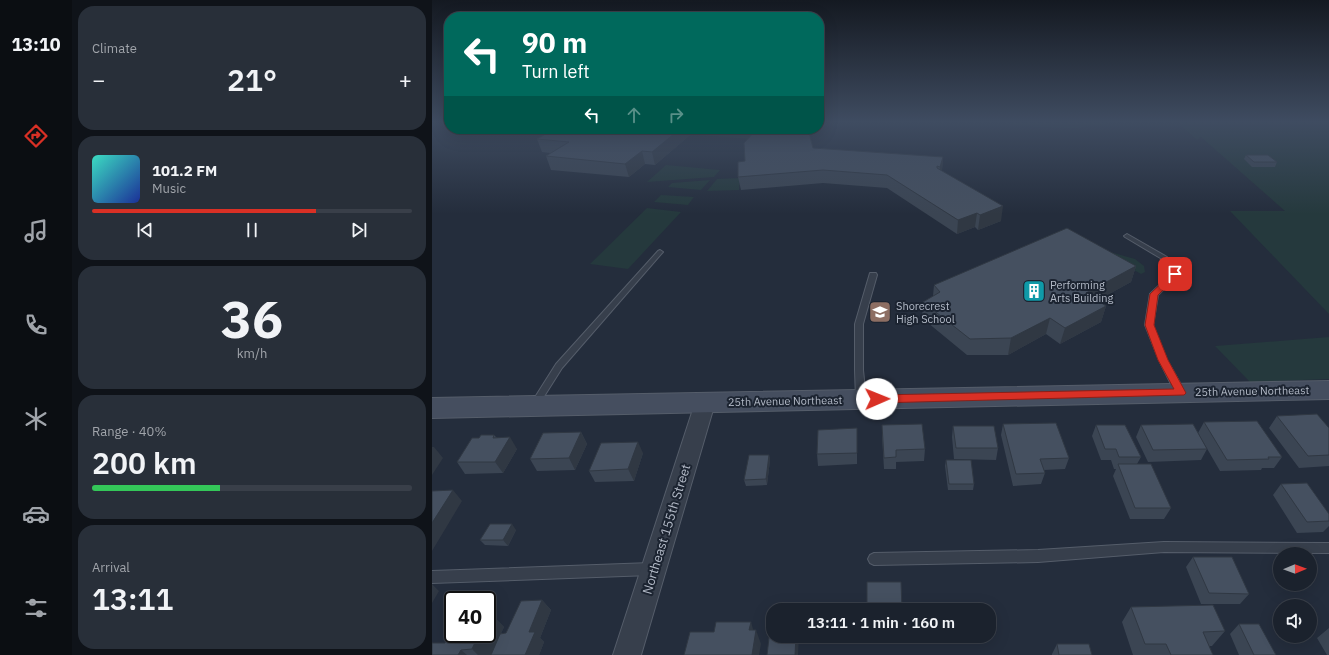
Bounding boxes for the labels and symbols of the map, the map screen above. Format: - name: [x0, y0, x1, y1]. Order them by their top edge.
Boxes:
- pin: [1158, 257, 1192, 291]
- building icon: Performing Arts Building: [1021, 278, 1047, 304]
- place label: Performing Arts Building: [1050, 278, 1113, 305]
- school or university icon: Shorecrest High School: [867, 299, 893, 325]
- place label: Shorecrest High School: [896, 299, 955, 326]
- position arrow: [856, 378, 898, 420]
- street label: 25th Avenue Northeast: [1195, 383, 1309, 399]
- street label: 25th Avenue Northeast: [728, 393, 842, 409]
- street label: Northeast 155th Street: [639, 462, 694, 596]
- north arrow: [1273, 547, 1317, 591]
- speed limit sign: 40: [444, 591, 496, 643]

